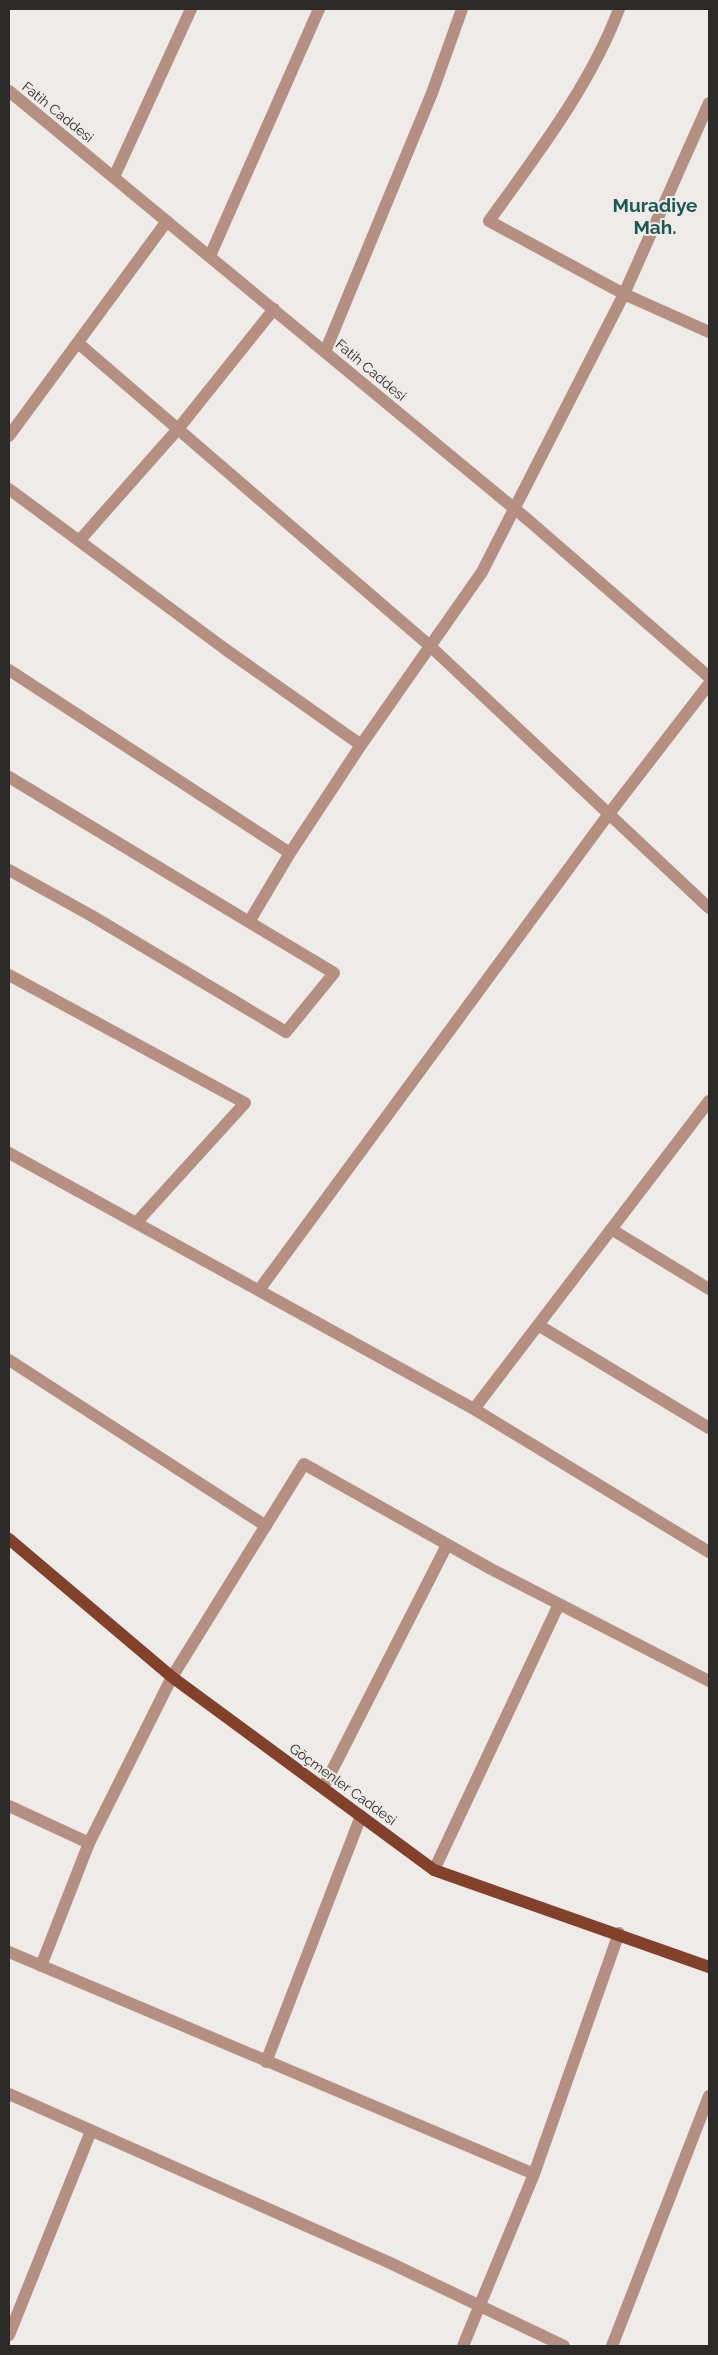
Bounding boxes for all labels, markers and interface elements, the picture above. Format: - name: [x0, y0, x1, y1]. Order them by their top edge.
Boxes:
- street label: Fatih Caddesi: [19, 78, 97, 146]
- district label: Muradiye Mah.: [613, 194, 697, 238]
- street label: Fatih Caddesi: [333, 336, 409, 404]
- street label: Göçmenler Caddesi: [286, 1740, 400, 1828]

